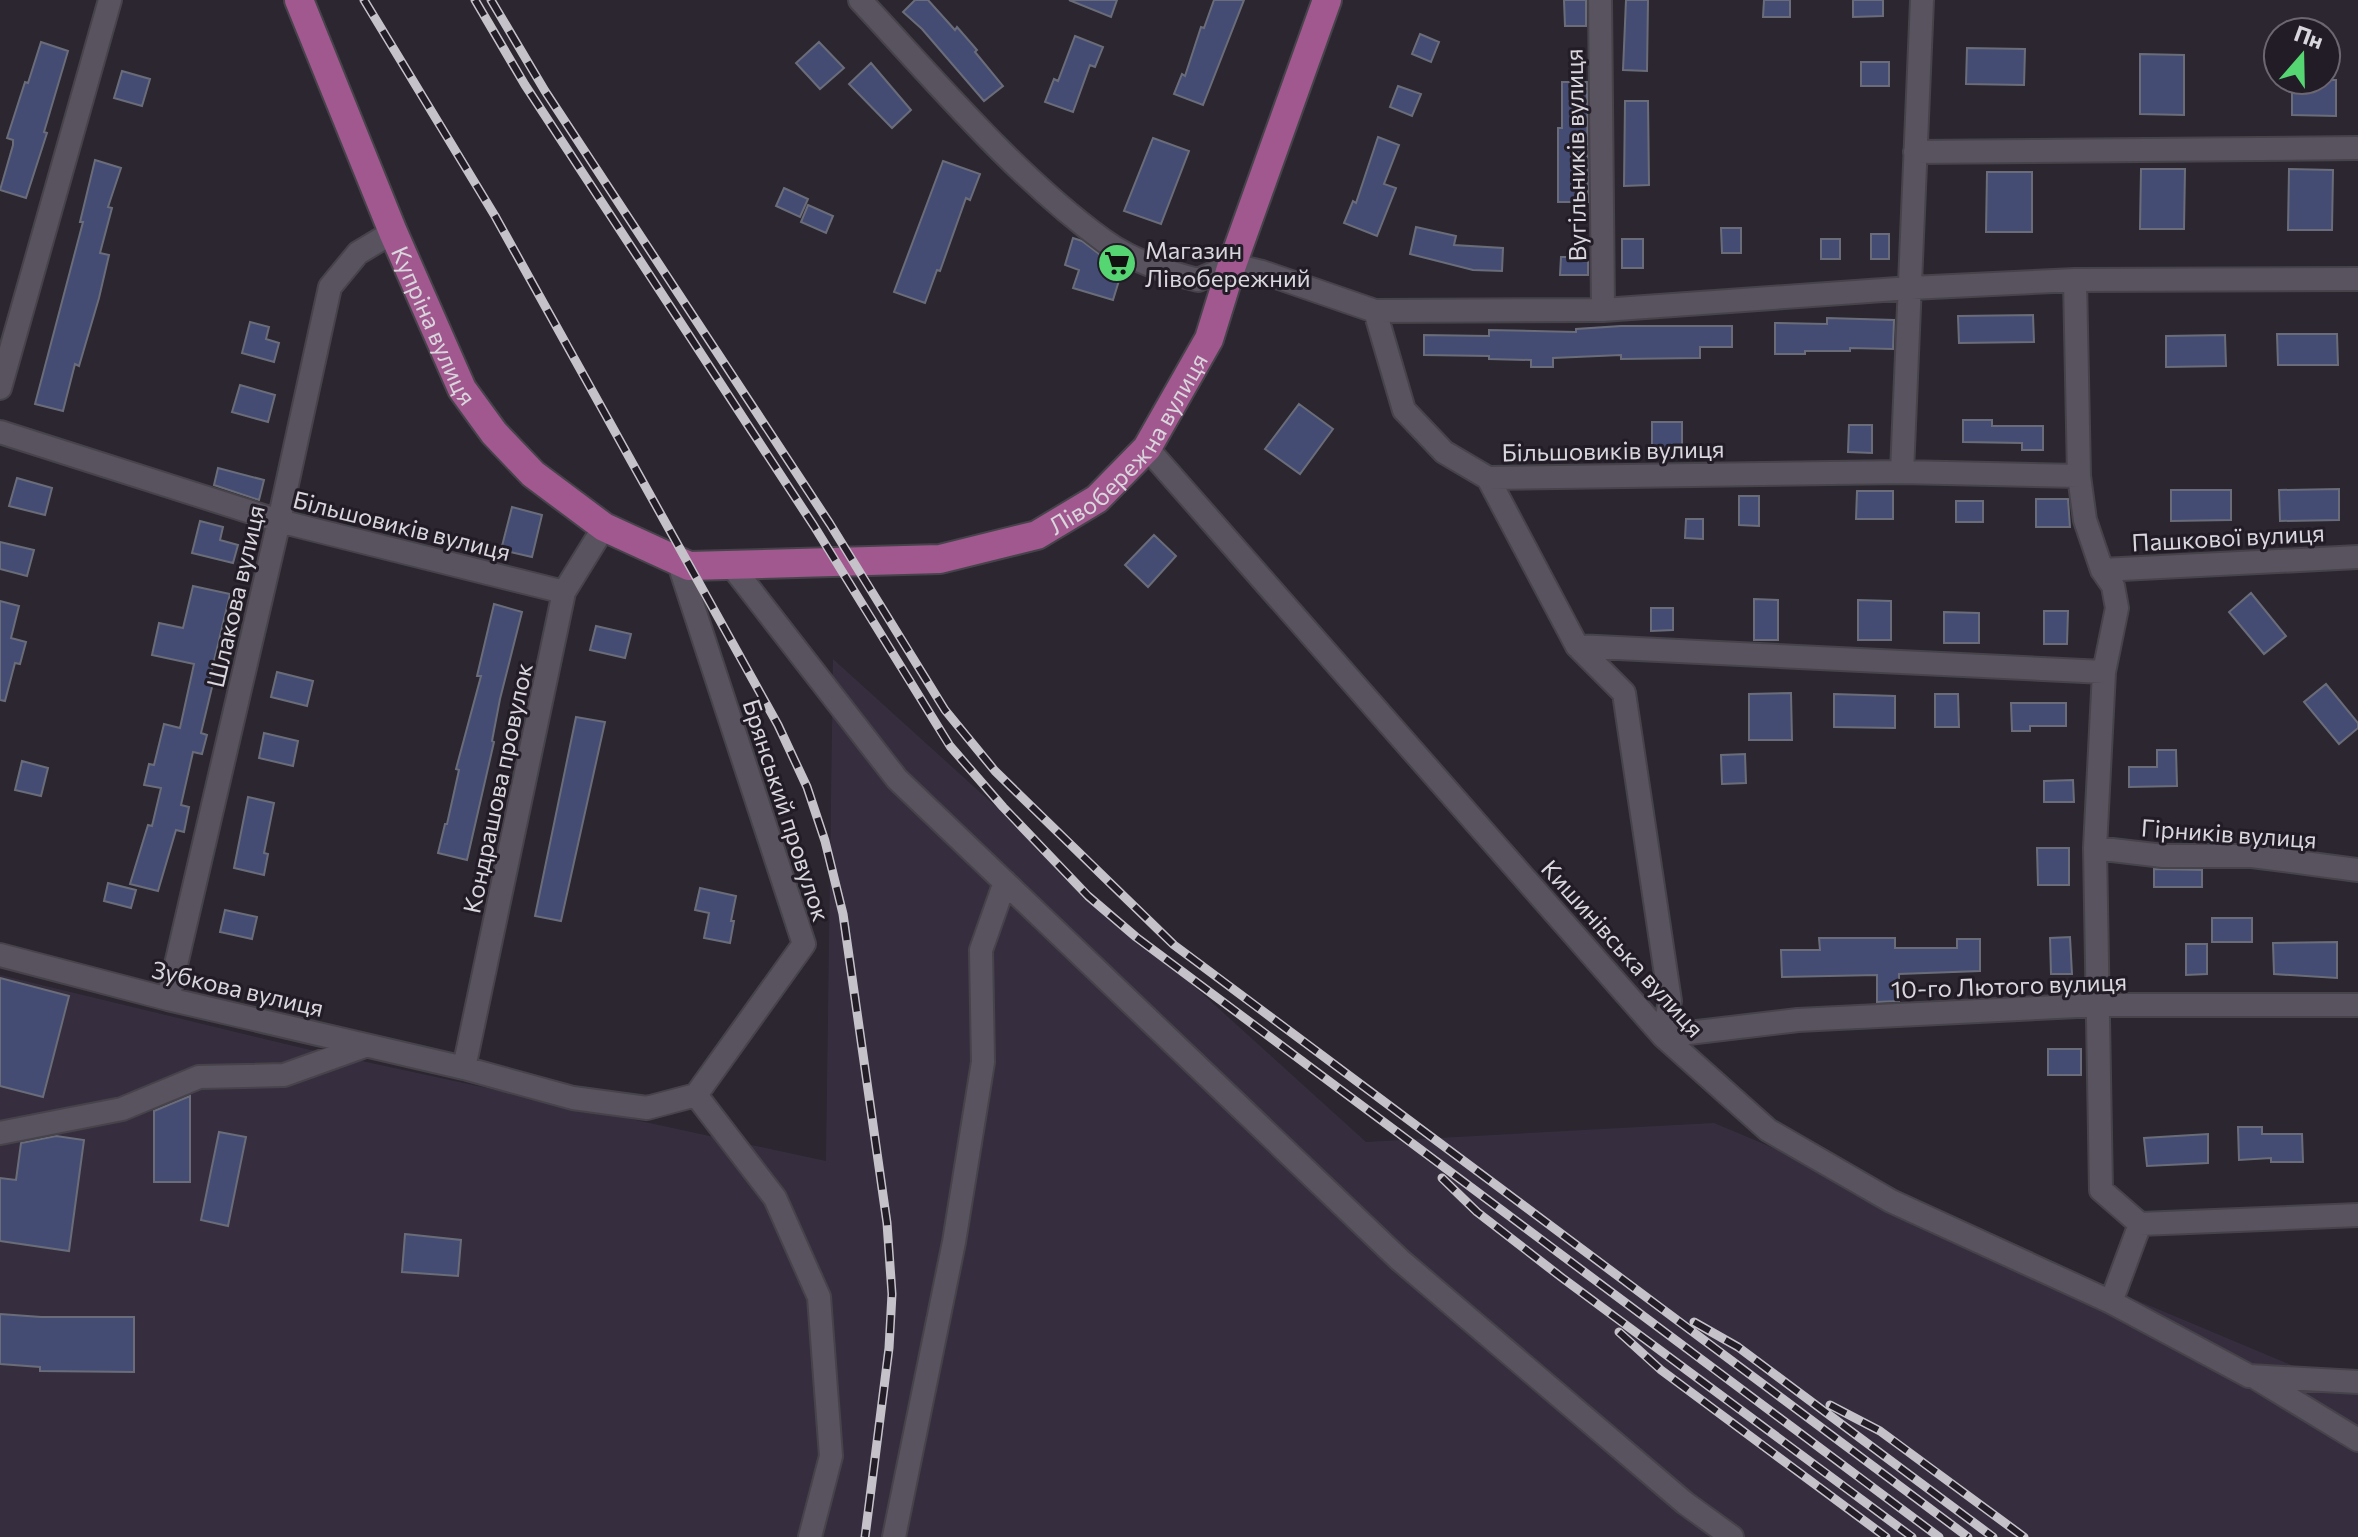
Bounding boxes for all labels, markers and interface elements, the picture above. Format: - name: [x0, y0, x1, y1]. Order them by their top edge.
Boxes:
- north arrow: [2262, 16, 2342, 96]
- text: Пн: [2291, 19, 2327, 54]
- street label: Вугільників вулиця: [1559, 48, 1591, 262]
- place label: Магазин Лівобережний: [1145, 235, 1310, 292]
- street label: Купріна вулиця: [386, 241, 483, 410]
- supermarket icon: Магазин Лівобережний: [1096, 242, 1138, 284]
- street label: Лівобережна вулиця: [1043, 347, 1213, 540]
- street label: Більшовиків вулиця: [1501, 434, 1725, 466]
- street label: Більшовиків вулиця: [290, 484, 514, 566]
- street label: Шлакова вулиця: [200, 502, 270, 690]
- street label: Пашкової вулиця: [2131, 517, 2325, 557]
- street label: Кондрашова провулок: [456, 660, 538, 916]
- street label: Брянський провулок: [737, 695, 837, 925]
- street label: Гірників вулиця: [2140, 812, 2318, 854]
- street label: Кишинівська вулиця: [1536, 853, 1710, 1043]
- street label: Зубкова вулиця: [149, 954, 327, 1022]
- street label: 10-го Лютого вулиця: [1891, 966, 2127, 1004]

